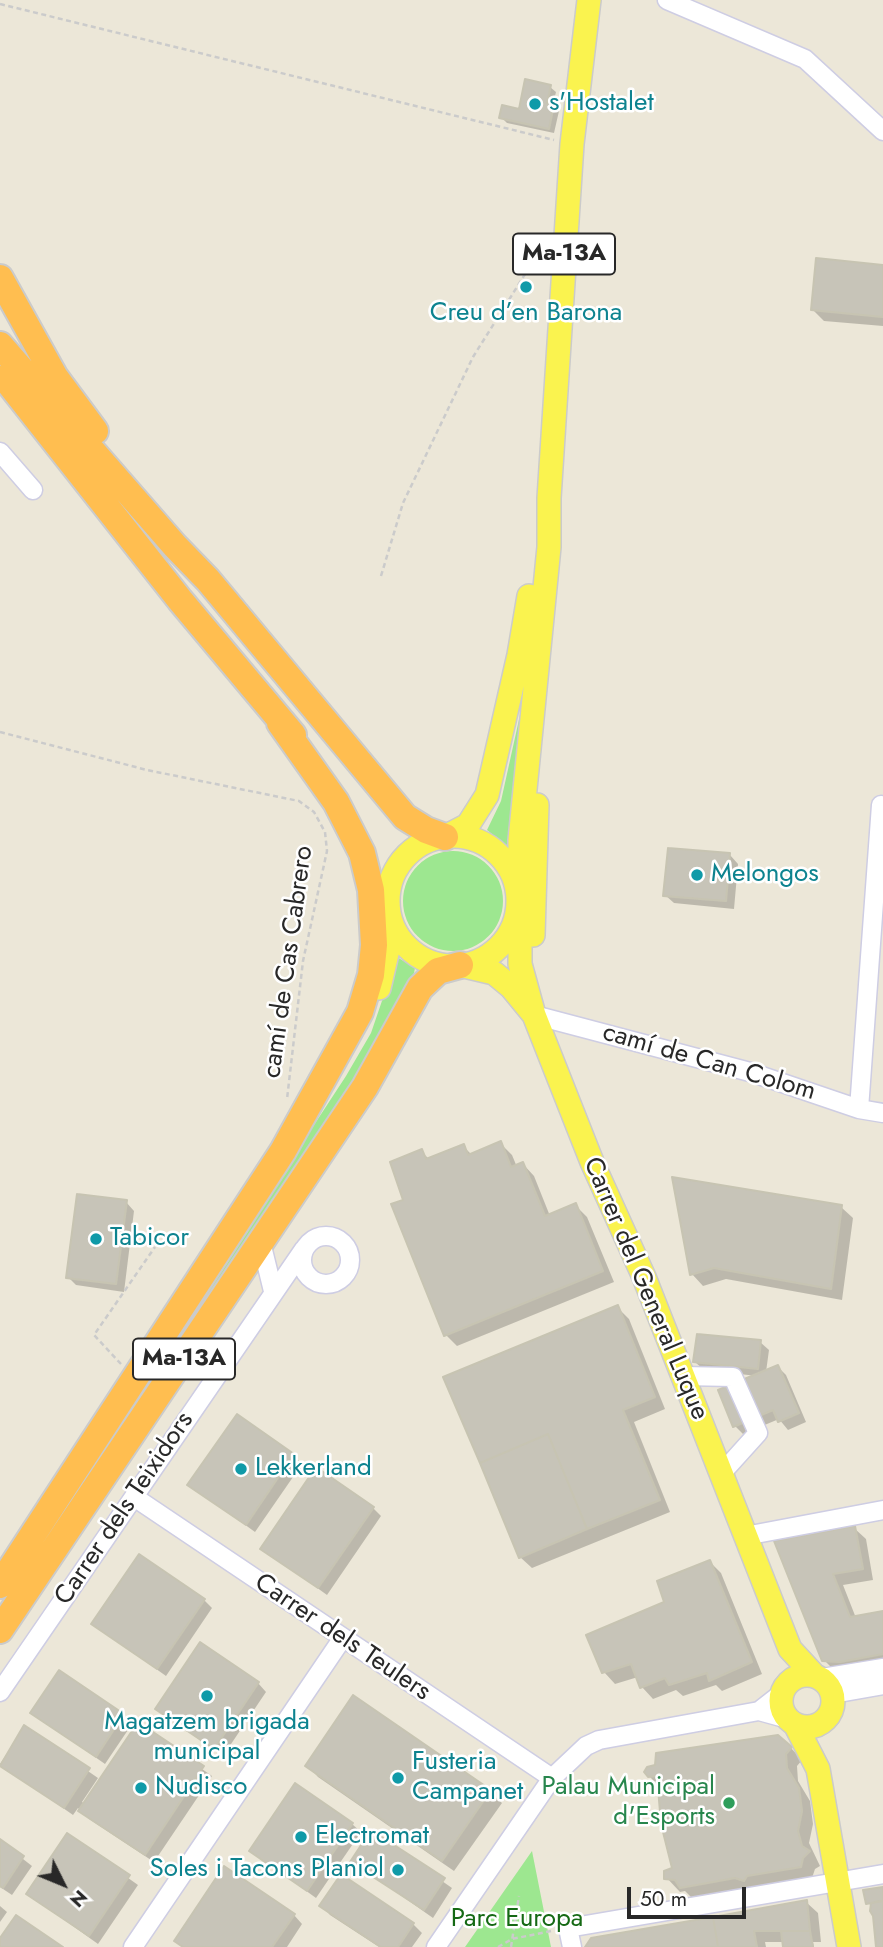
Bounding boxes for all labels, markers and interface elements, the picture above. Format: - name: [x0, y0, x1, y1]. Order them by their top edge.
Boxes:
- place label: s'Hostalet: [549, 88, 654, 120]
- marker: s'Hostalet: [527, 96, 543, 112]
- road number: Ma-13A: [513, 233, 615, 274]
- marker: Creu d’en Barona: [518, 279, 534, 295]
- place label: Creu d’en Barona: [430, 298, 622, 330]
- street label: camí de Cas Cabrero: [257, 844, 321, 1080]
- place label: Melongos: [711, 859, 819, 891]
- marker: Melongos: [689, 867, 705, 883]
- street label: camí de Can Colom: [599, 1018, 819, 1108]
- street label: Carrer del General Luque: [575, 1153, 715, 1425]
- place label: Tabicor: [110, 1223, 189, 1255]
- marker: Tabicor: [88, 1231, 104, 1247]
- road number: Ma-13A: [133, 1338, 235, 1380]
- street label: Carrer dels Teixidors: [49, 1407, 201, 1611]
- place label: Lekkerland: [255, 1453, 372, 1485]
- marker: Lekkerland: [233, 1461, 249, 1477]
- street label: Carrer dels Teulers: [248, 1568, 436, 1708]
- marker: Magatzem brigada municipal: [199, 1688, 215, 1704]
- place label: Magatzem brigada municipal: [104, 1707, 310, 1768]
- place label: Fusteria Campanet: [412, 1747, 523, 1809]
- marker: Fusteria Campanet: [390, 1770, 406, 1786]
- place label: Nudisco: [155, 1772, 247, 1804]
- place label: Palau Municipal d'Esports: [541, 1772, 715, 1834]
- marker: Nudisco: [133, 1780, 149, 1796]
- marker: Palau Municipal d'Esports: [721, 1795, 737, 1811]
- place label: Electromat: [315, 1821, 429, 1853]
- marker: Electromat: [293, 1829, 309, 1845]
- north arrow: [28, 1849, 98, 1919]
- place label: Soles i Tacons Planiol: [149, 1854, 384, 1886]
- marker: Soles i Tacons Planiol: [390, 1862, 406, 1878]
- scale bar: [631, 1874, 750, 1918]
- text: N: [64, 1884, 94, 1913]
- text: 50 m: [640, 1884, 687, 1914]
- park label: Parc Europa: [451, 1904, 583, 1936]

